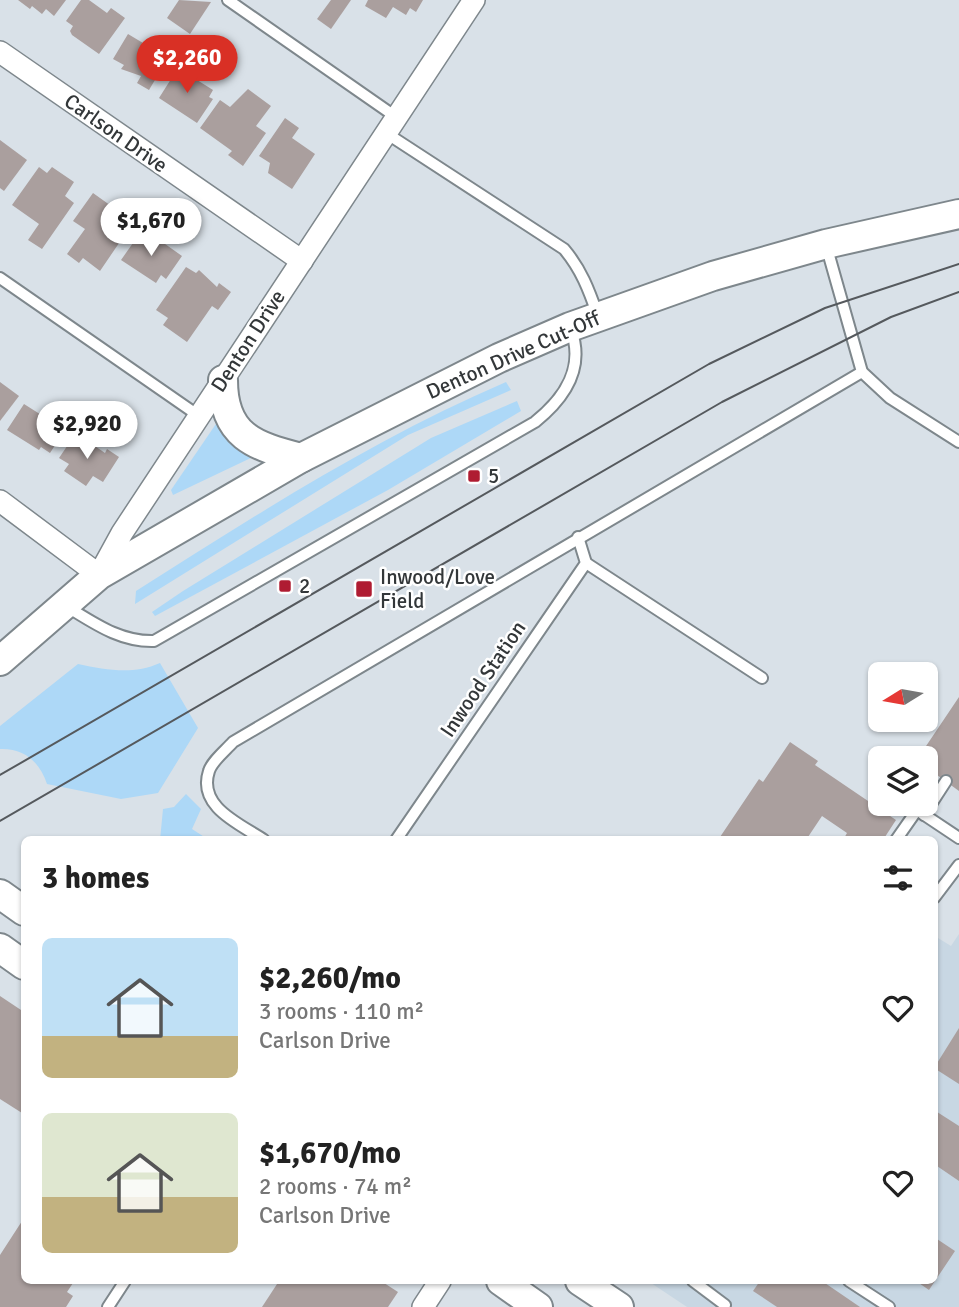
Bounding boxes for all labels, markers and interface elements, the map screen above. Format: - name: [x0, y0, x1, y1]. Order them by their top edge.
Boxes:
- pin: $2,260: [130, 36, 244, 95]
- text: $2,260: [153, 43, 221, 72]
- street label: Carlson Drive: [59, 88, 173, 178]
- pin: $1,670: [94, 198, 208, 258]
- text: $1,670: [117, 206, 185, 235]
- street label: Denton Drive: [205, 285, 291, 397]
- street label: Denton Drive Cut-Off: [422, 304, 605, 405]
- pin: $2,920: [30, 402, 144, 461]
- text: $2,920: [53, 409, 121, 438]
- place label: 5: [488, 463, 499, 489]
- marker: 5: [466, 468, 482, 484]
- place label: Inwood/Love Field: [380, 564, 495, 614]
- place label: 2: [299, 573, 310, 599]
- marker: 2: [277, 578, 293, 594]
- marker: Inwood/Love Field: [354, 579, 374, 599]
- street label: Inwood Station: [435, 616, 531, 742]
- north arrow: [868, 662, 938, 732]
- map controls: [868, 662, 938, 816]
- button: layers: [868, 746, 938, 816]
- icon: filters: [879, 859, 917, 897]
- text: 3 homes: [42, 860, 149, 897]
- text: $2,260/mo: [259, 960, 401, 997]
- icon: home: [98, 966, 182, 1050]
- icon: heart: [879, 989, 917, 1027]
- text: 3 rooms · 110 m²: [259, 997, 424, 1026]
- text: Carlson Drive: [259, 1026, 391, 1055]
- text: $1,670/mo: [259, 1135, 401, 1172]
- icon: home: [98, 1141, 182, 1225]
- icon: heart: [879, 1164, 917, 1202]
- text: 2 rooms · 74 m²: [259, 1172, 412, 1201]
- text: Carlson Drive: [259, 1201, 391, 1230]

